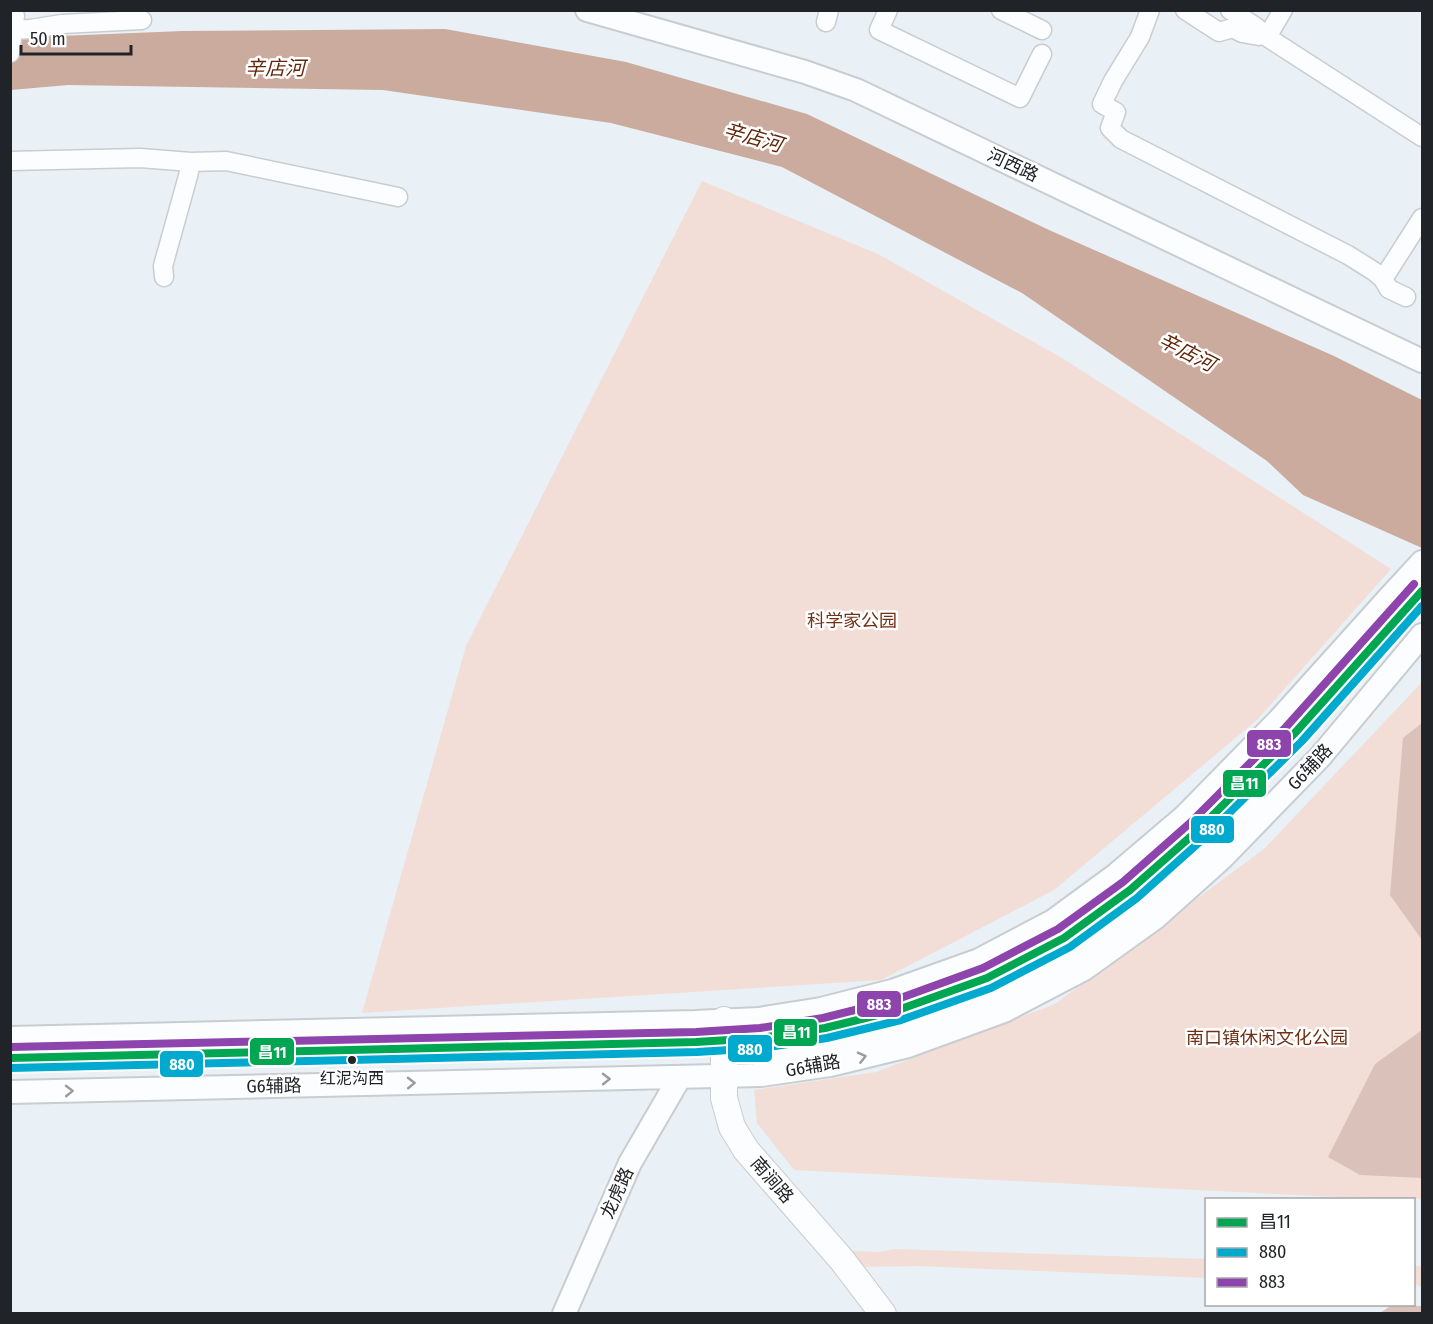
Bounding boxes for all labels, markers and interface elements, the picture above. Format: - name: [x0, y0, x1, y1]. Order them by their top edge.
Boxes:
- scale bar: [21, 18, 130, 56]
- text: 50 m: [30, 28, 66, 50]
- water label: 辛店河: [245, 56, 309, 80]
- water label: 辛店河: [721, 117, 789, 158]
- street label: 河西路: [984, 144, 1042, 186]
- water label: 辛店河: [1155, 328, 1223, 378]
- park label: 科学家公园: [807, 610, 897, 632]
- line badge: 883: [1246, 729, 1292, 758]
- text: 883: [1257, 735, 1282, 754]
- street label: G6辅路: [1283, 739, 1337, 795]
- line badge: 昌11: [1222, 769, 1267, 798]
- text: 昌11: [1229, 774, 1259, 793]
- line badge: 880: [1190, 815, 1235, 844]
- text: 880: [1199, 820, 1225, 839]
- line badge: 883: [856, 990, 902, 1018]
- text: 883: [867, 995, 892, 1014]
- line badge: 昌11: [773, 1018, 818, 1047]
- text: 昌11: [781, 1023, 811, 1042]
- park label: 南口镇休闲文化公园: [1186, 1027, 1348, 1049]
- line badge: 880: [727, 1034, 773, 1063]
- line badge: 昌11: [249, 1037, 295, 1066]
- text: 880: [737, 1040, 763, 1059]
- text: 昌11: [257, 1043, 287, 1062]
- line badge: 880: [159, 1050, 204, 1078]
- street label: G6辅路: [784, 1050, 842, 1082]
- one-way arrow: [857, 1051, 867, 1064]
- marker: 红泥沟西: [346, 1054, 358, 1066]
- text: 880: [169, 1055, 195, 1074]
- place label: 红泥沟西: [320, 1069, 384, 1088]
- one-way arrow: [601, 1072, 610, 1085]
- street label: G6辅路: [246, 1075, 302, 1097]
- one-way arrow: [406, 1077, 415, 1089]
- one-way arrow: [64, 1085, 73, 1097]
- street label: 南涧路: [746, 1152, 798, 1208]
- street label: 龙虎路: [596, 1164, 638, 1222]
- legend: [1205, 1198, 1415, 1306]
- text: 昌11: [1259, 1211, 1291, 1233]
- text: 880: [1259, 1241, 1286, 1263]
- text: 883: [1259, 1271, 1285, 1293]

